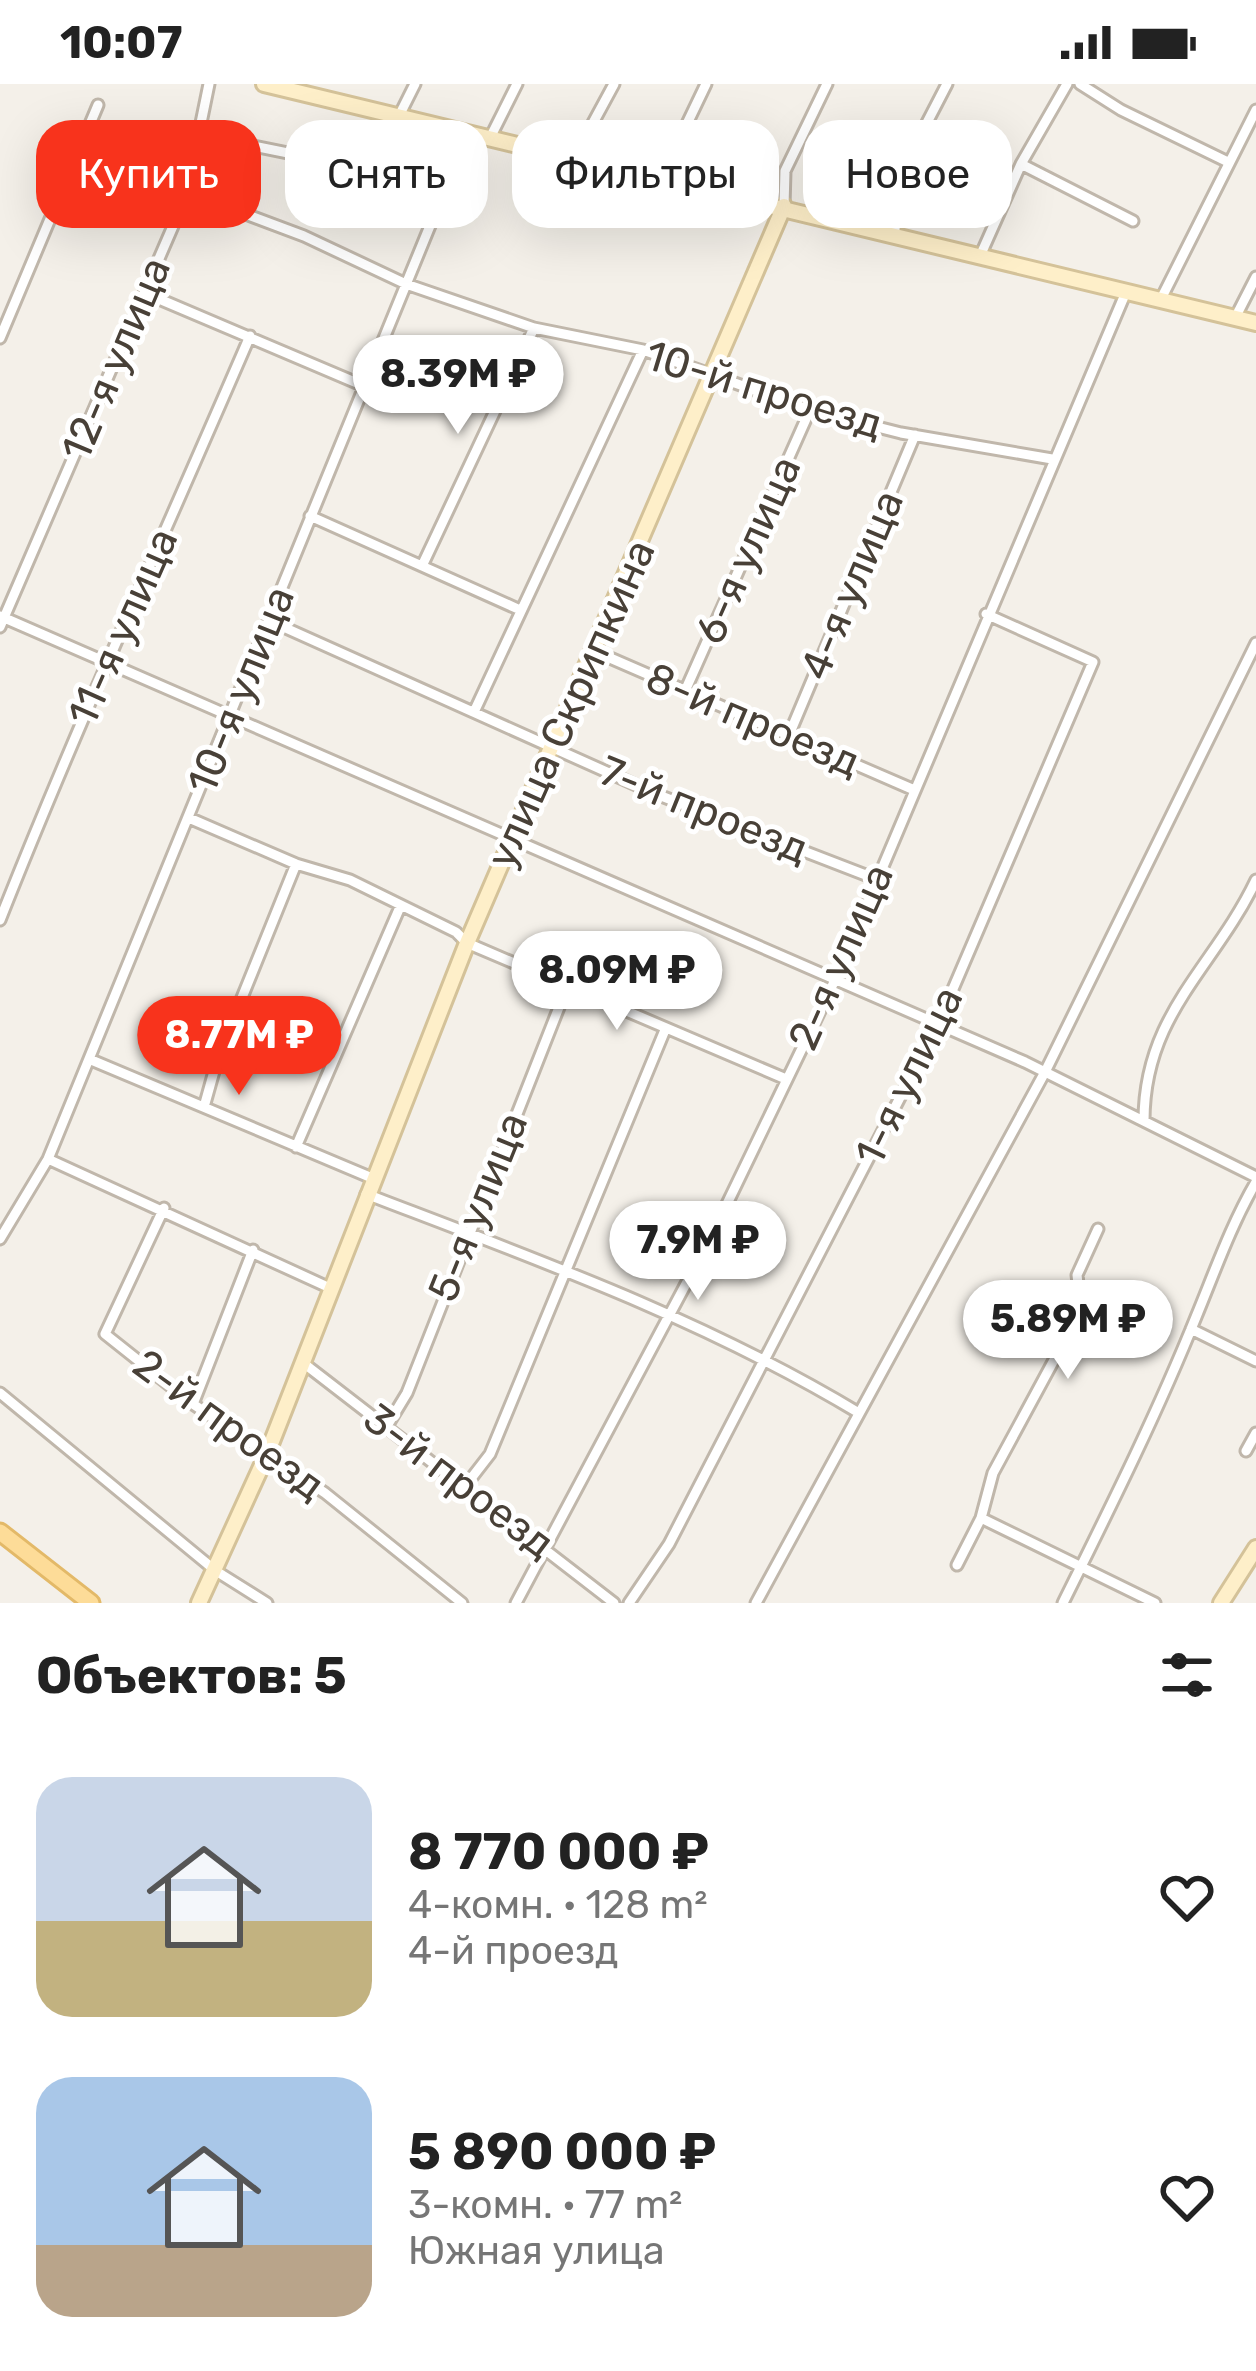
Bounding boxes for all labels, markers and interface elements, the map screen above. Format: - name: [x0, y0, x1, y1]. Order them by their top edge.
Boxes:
- text: 10:07: [60, 16, 183, 69]
- chip: Купить: [36, 120, 261, 228]
- chip: Снять: [285, 120, 488, 228]
- chip: Фильтры: [512, 120, 779, 228]
- chip: Новое: [803, 120, 1012, 228]
- street label: 12-я улица: [51, 250, 181, 468]
- street label: 10-й проезд: [640, 330, 888, 450]
- pin: 8.39M ₽: [347, 335, 569, 437]
- text: 8.39M ₽: [380, 351, 536, 397]
- street label: 6-я улица: [685, 449, 811, 651]
- street label: 4-я улица: [790, 483, 914, 687]
- street label: 11-я улица: [57, 521, 189, 733]
- street label: улица Скрипкина: [476, 532, 666, 876]
- street label: 10-я улица: [177, 579, 305, 801]
- street label: 8-й проезд: [639, 653, 867, 787]
- street label: 7-й проезд: [592, 746, 816, 874]
- street label: 2-я улица: [778, 856, 904, 1058]
- pin: 8.09M ₽: [506, 931, 728, 1033]
- text: 8.09M ₽: [538, 947, 696, 993]
- street label: 1-я улица: [844, 979, 974, 1173]
- pin: 8.77M ₽: [128, 996, 350, 1098]
- text: 8.77M ₽: [164, 1012, 314, 1058]
- street label: 5-я улица: [417, 1105, 539, 1309]
- pin: 7.9M ₽: [600, 1201, 796, 1303]
- text: 7.9M ₽: [636, 1217, 760, 1263]
- pin: 5.89M ₽: [957, 1280, 1179, 1382]
- text: 5.89M ₽: [990, 1296, 1146, 1342]
- street label: 2-й проезд: [124, 1339, 334, 1511]
- street label: 3-й проезд: [354, 1393, 564, 1569]
- icon: filters: [1154, 1642, 1220, 1708]
- text: Объектов: 5: [36, 1645, 347, 1706]
- text: 8 770 000 ₽: [408, 1821, 709, 1882]
- icon: home: [132, 1825, 276, 1969]
- icon: heart: [1154, 1864, 1220, 1930]
- text: 4-комн. · 128 m²: [408, 1882, 708, 1928]
- text: 4-й проезд: [408, 1928, 618, 1974]
- text: 5 890 000 ₽: [408, 2121, 716, 2182]
- icon: home: [132, 2125, 276, 2269]
- icon: heart: [1154, 2164, 1220, 2230]
- text: 3-комн. · 77 m²: [408, 2182, 682, 2228]
- text: Южная улица: [408, 2228, 665, 2274]

